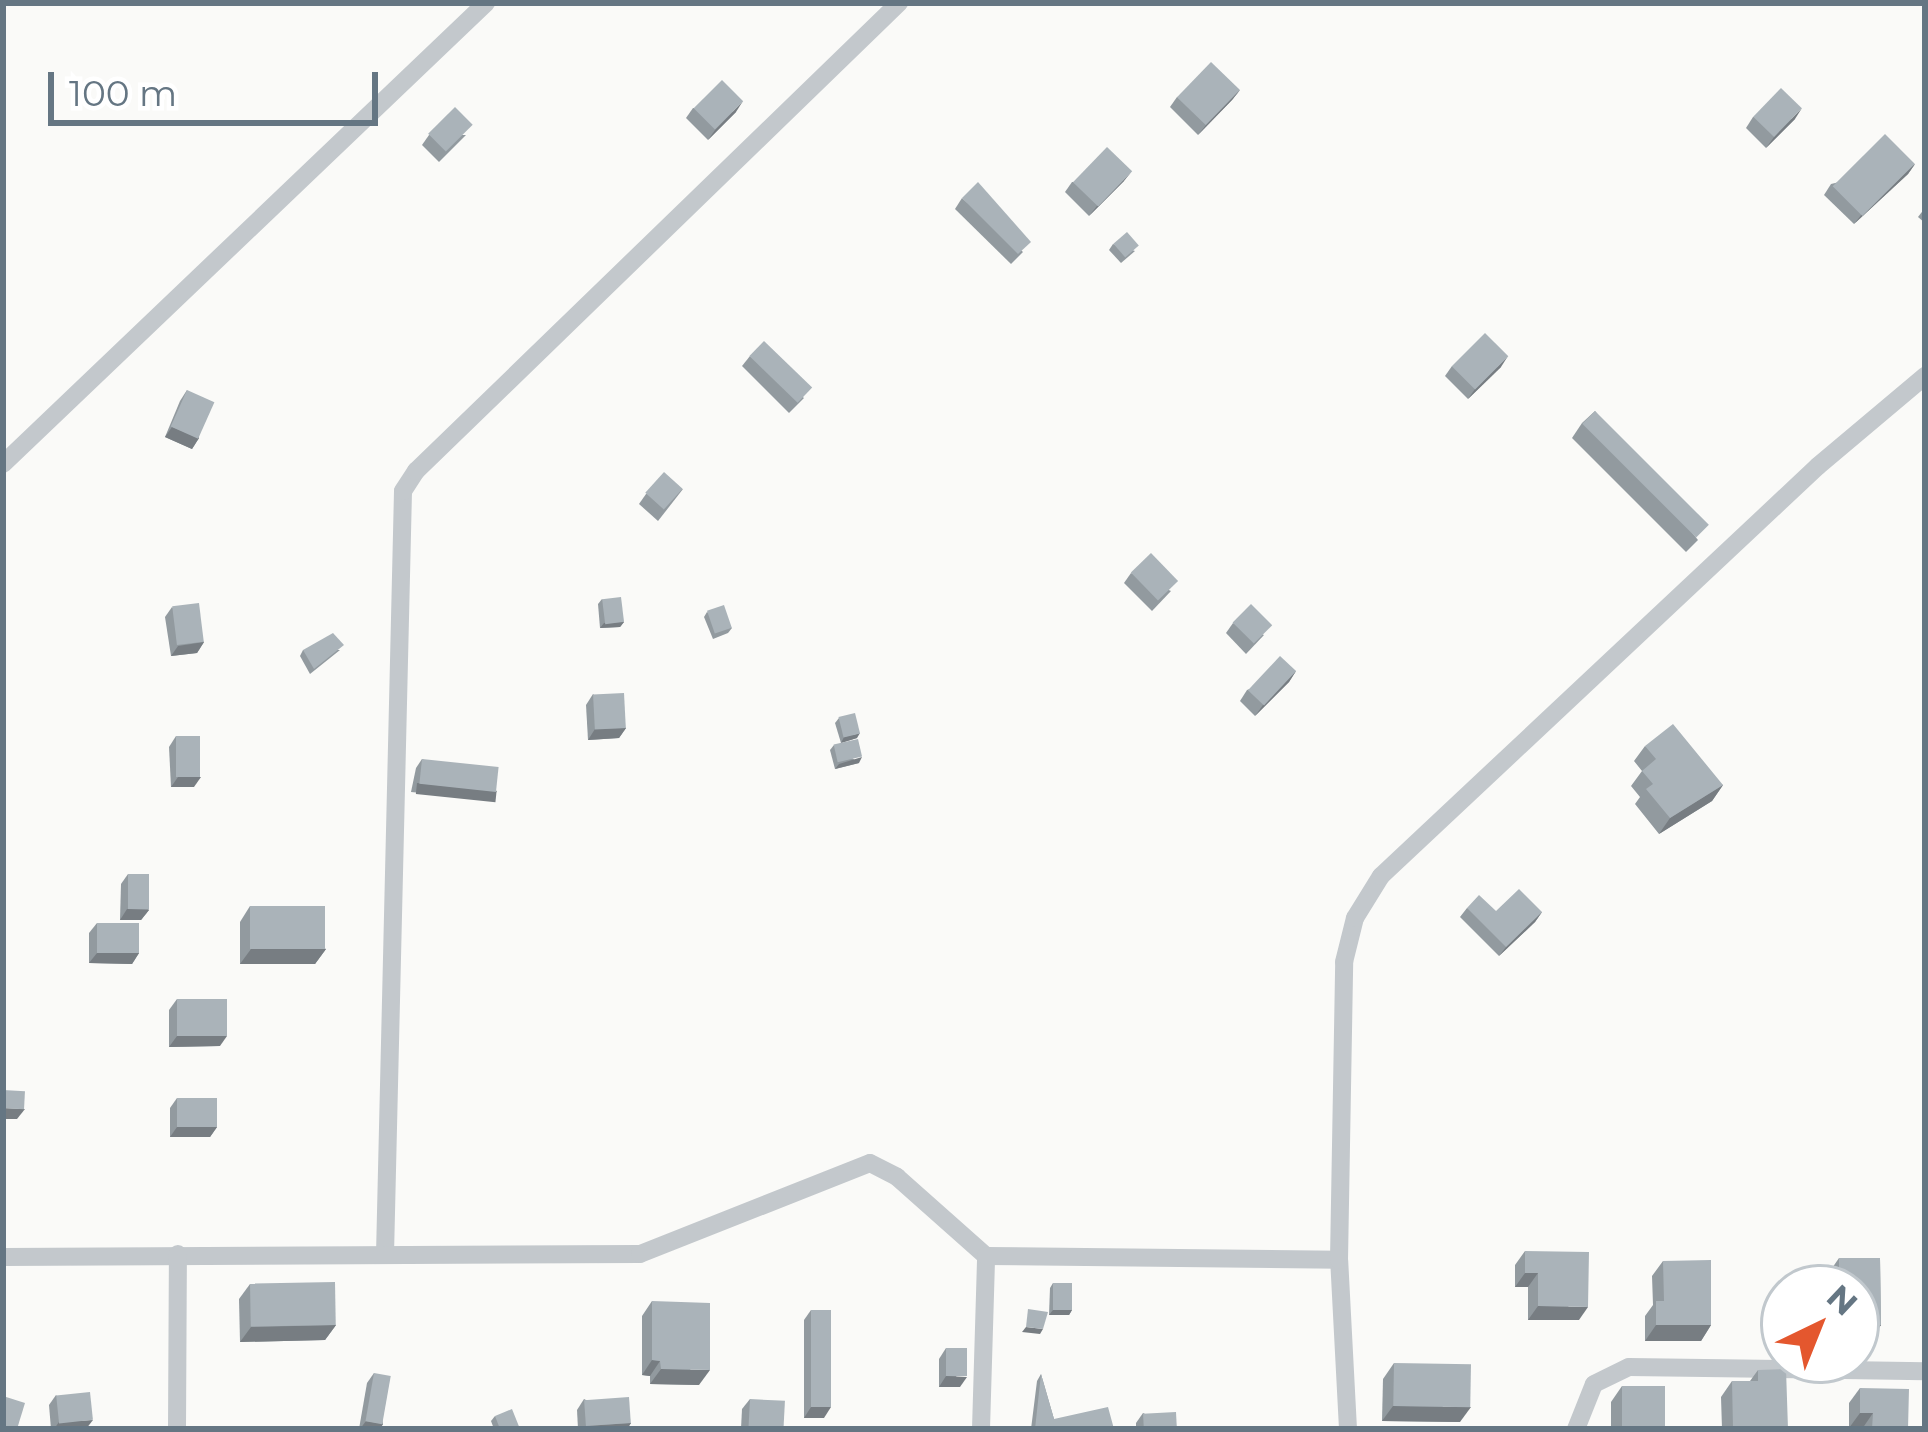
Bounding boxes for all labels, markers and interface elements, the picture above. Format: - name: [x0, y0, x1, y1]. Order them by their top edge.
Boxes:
- scale bar: [54, 48, 384, 122]
- text: 100 m: [69, 71, 177, 115]
- north arrow: [1760, 1264, 1880, 1384]
- text: N: [1819, 1276, 1866, 1324]

